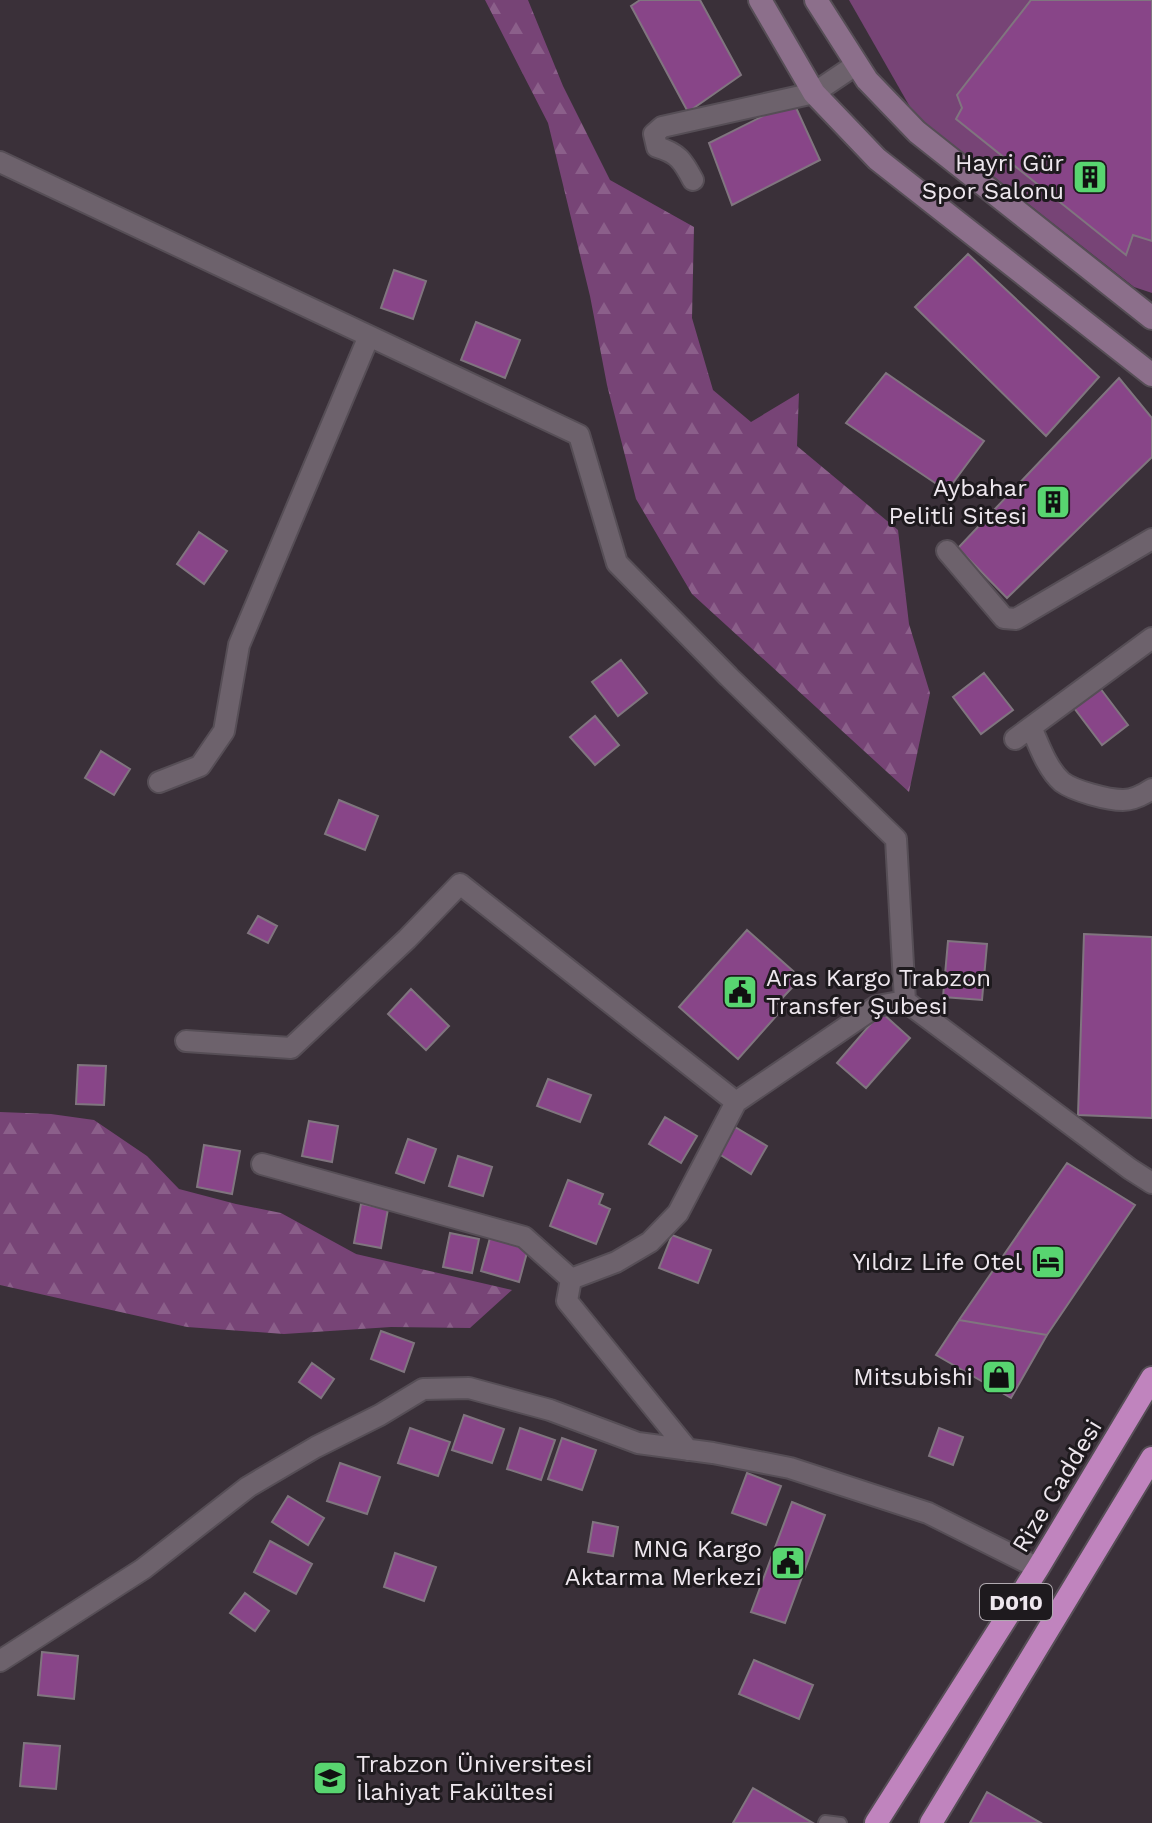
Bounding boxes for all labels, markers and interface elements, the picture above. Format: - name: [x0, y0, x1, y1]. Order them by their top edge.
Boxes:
- place label: Hayri Gür Spor Salonu: [922, 149, 1064, 205]
- building icon: Hayri Gür Spor Salonu: [1071, 158, 1109, 196]
- place label: Aybahar Pelitli Sitesi: [888, 474, 1027, 530]
- building icon: Aybahar Pelitli Sitesi: [1034, 483, 1072, 521]
- place label: Aras Kargo Trabzon Transfer Şubesi: [766, 964, 991, 1020]
- public building icon: Aras Kargo Trabzon Transfer Şubesi: [721, 973, 759, 1011]
- hotel icon: Yıldız Life Otel: [1029, 1243, 1067, 1281]
- place label: Yıldız Life Otel: [852, 1248, 1023, 1276]
- shop icon: Mitsubishi: [980, 1358, 1018, 1396]
- place label: Mitsubishi: [853, 1363, 973, 1391]
- street label: Rize Caddesi: [1006, 1415, 1108, 1557]
- place label: MNG Kargo Aktarma Merkezi: [565, 1535, 762, 1591]
- public building icon: MNG Kargo Aktarma Merkezi: [769, 1544, 807, 1582]
- road number: D010: [980, 1584, 1052, 1620]
- place label: Trabzon Üniversitesi İlahiyat Fakültesi: [356, 1750, 593, 1806]
- school or university icon: Trabzon Üniversitesi İlahiyat Fakültesi: [311, 1759, 349, 1797]

